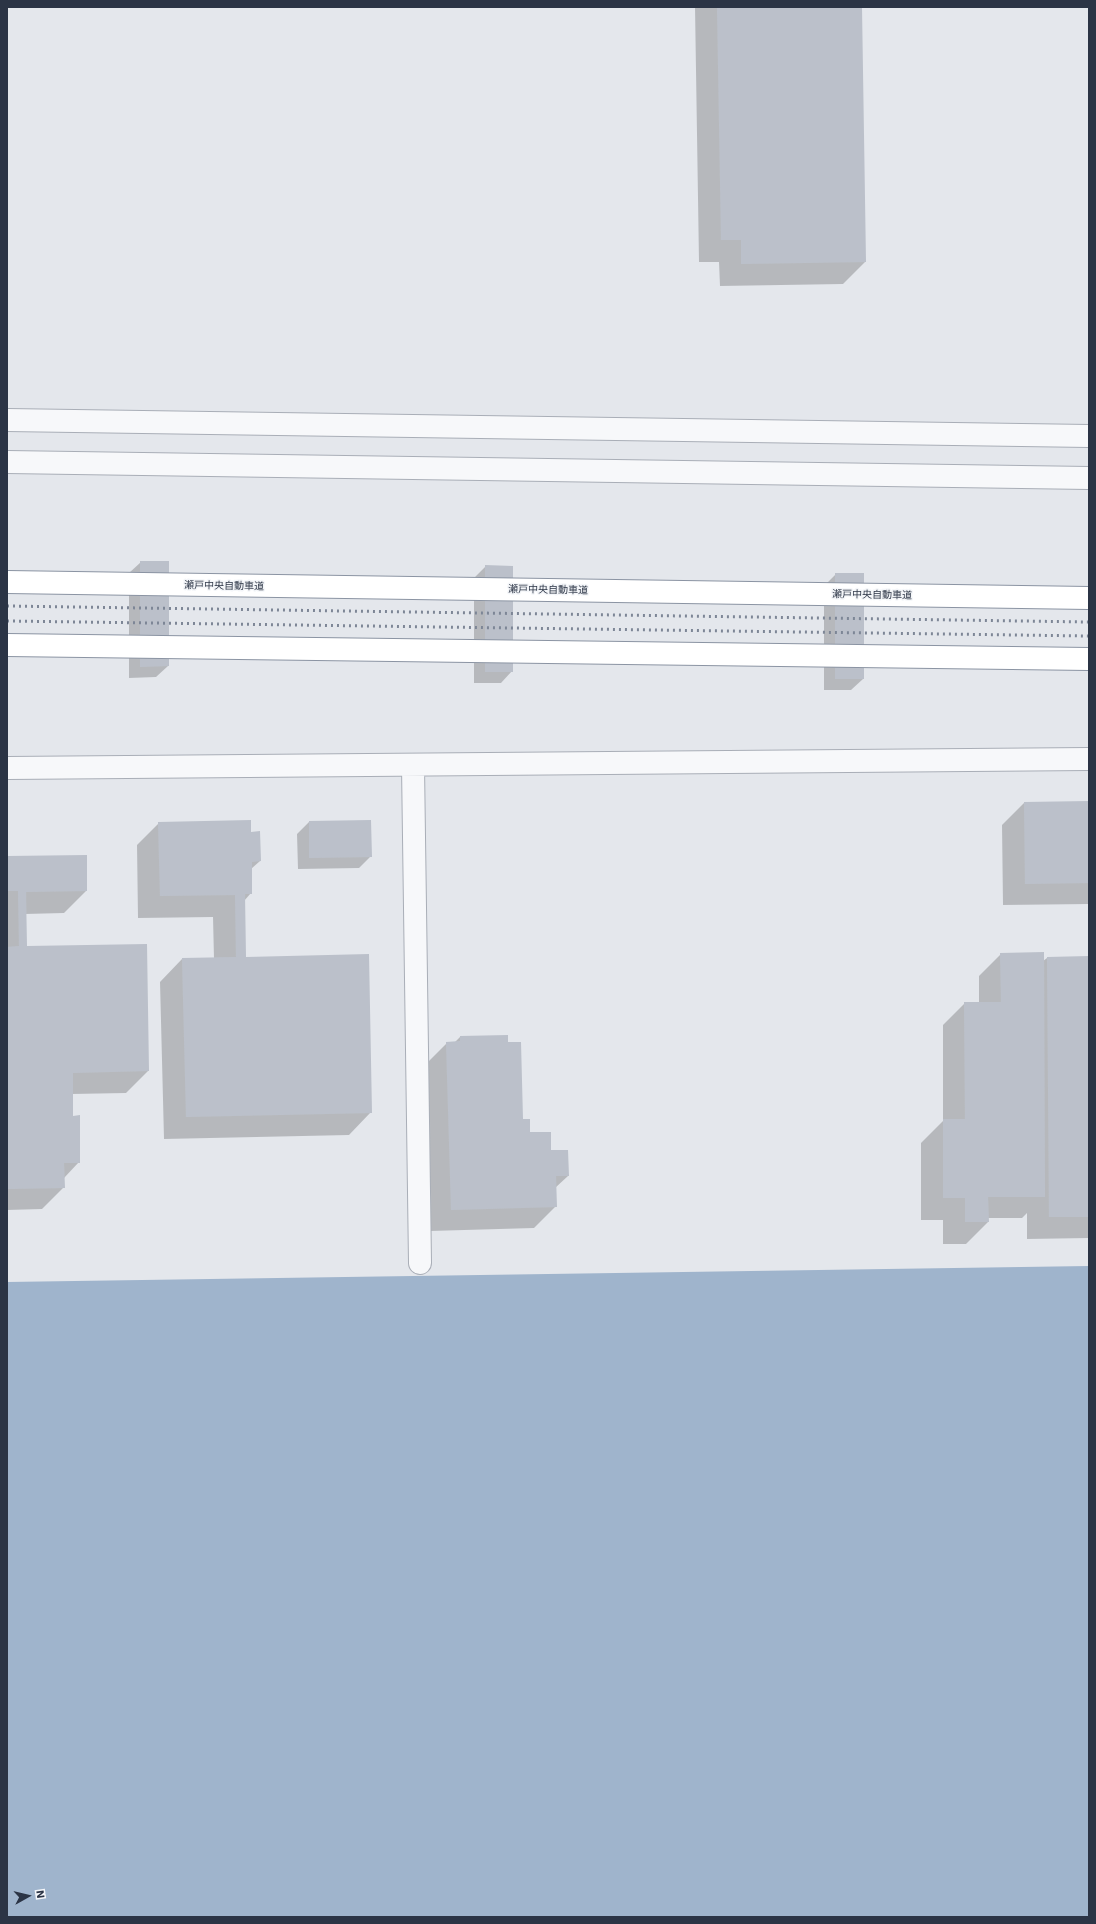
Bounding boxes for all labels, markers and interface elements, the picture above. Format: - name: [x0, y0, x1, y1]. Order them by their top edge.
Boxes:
- street label: 瀬戸中央自動車道: [184, 579, 264, 593]
- street label: 瀬戸中央自動車道: [508, 583, 588, 597]
- street label: 瀬戸中央自動車道: [832, 588, 912, 602]
- north arrow: [8, 1876, 48, 1916]
- text: N: [33, 1889, 47, 1899]

